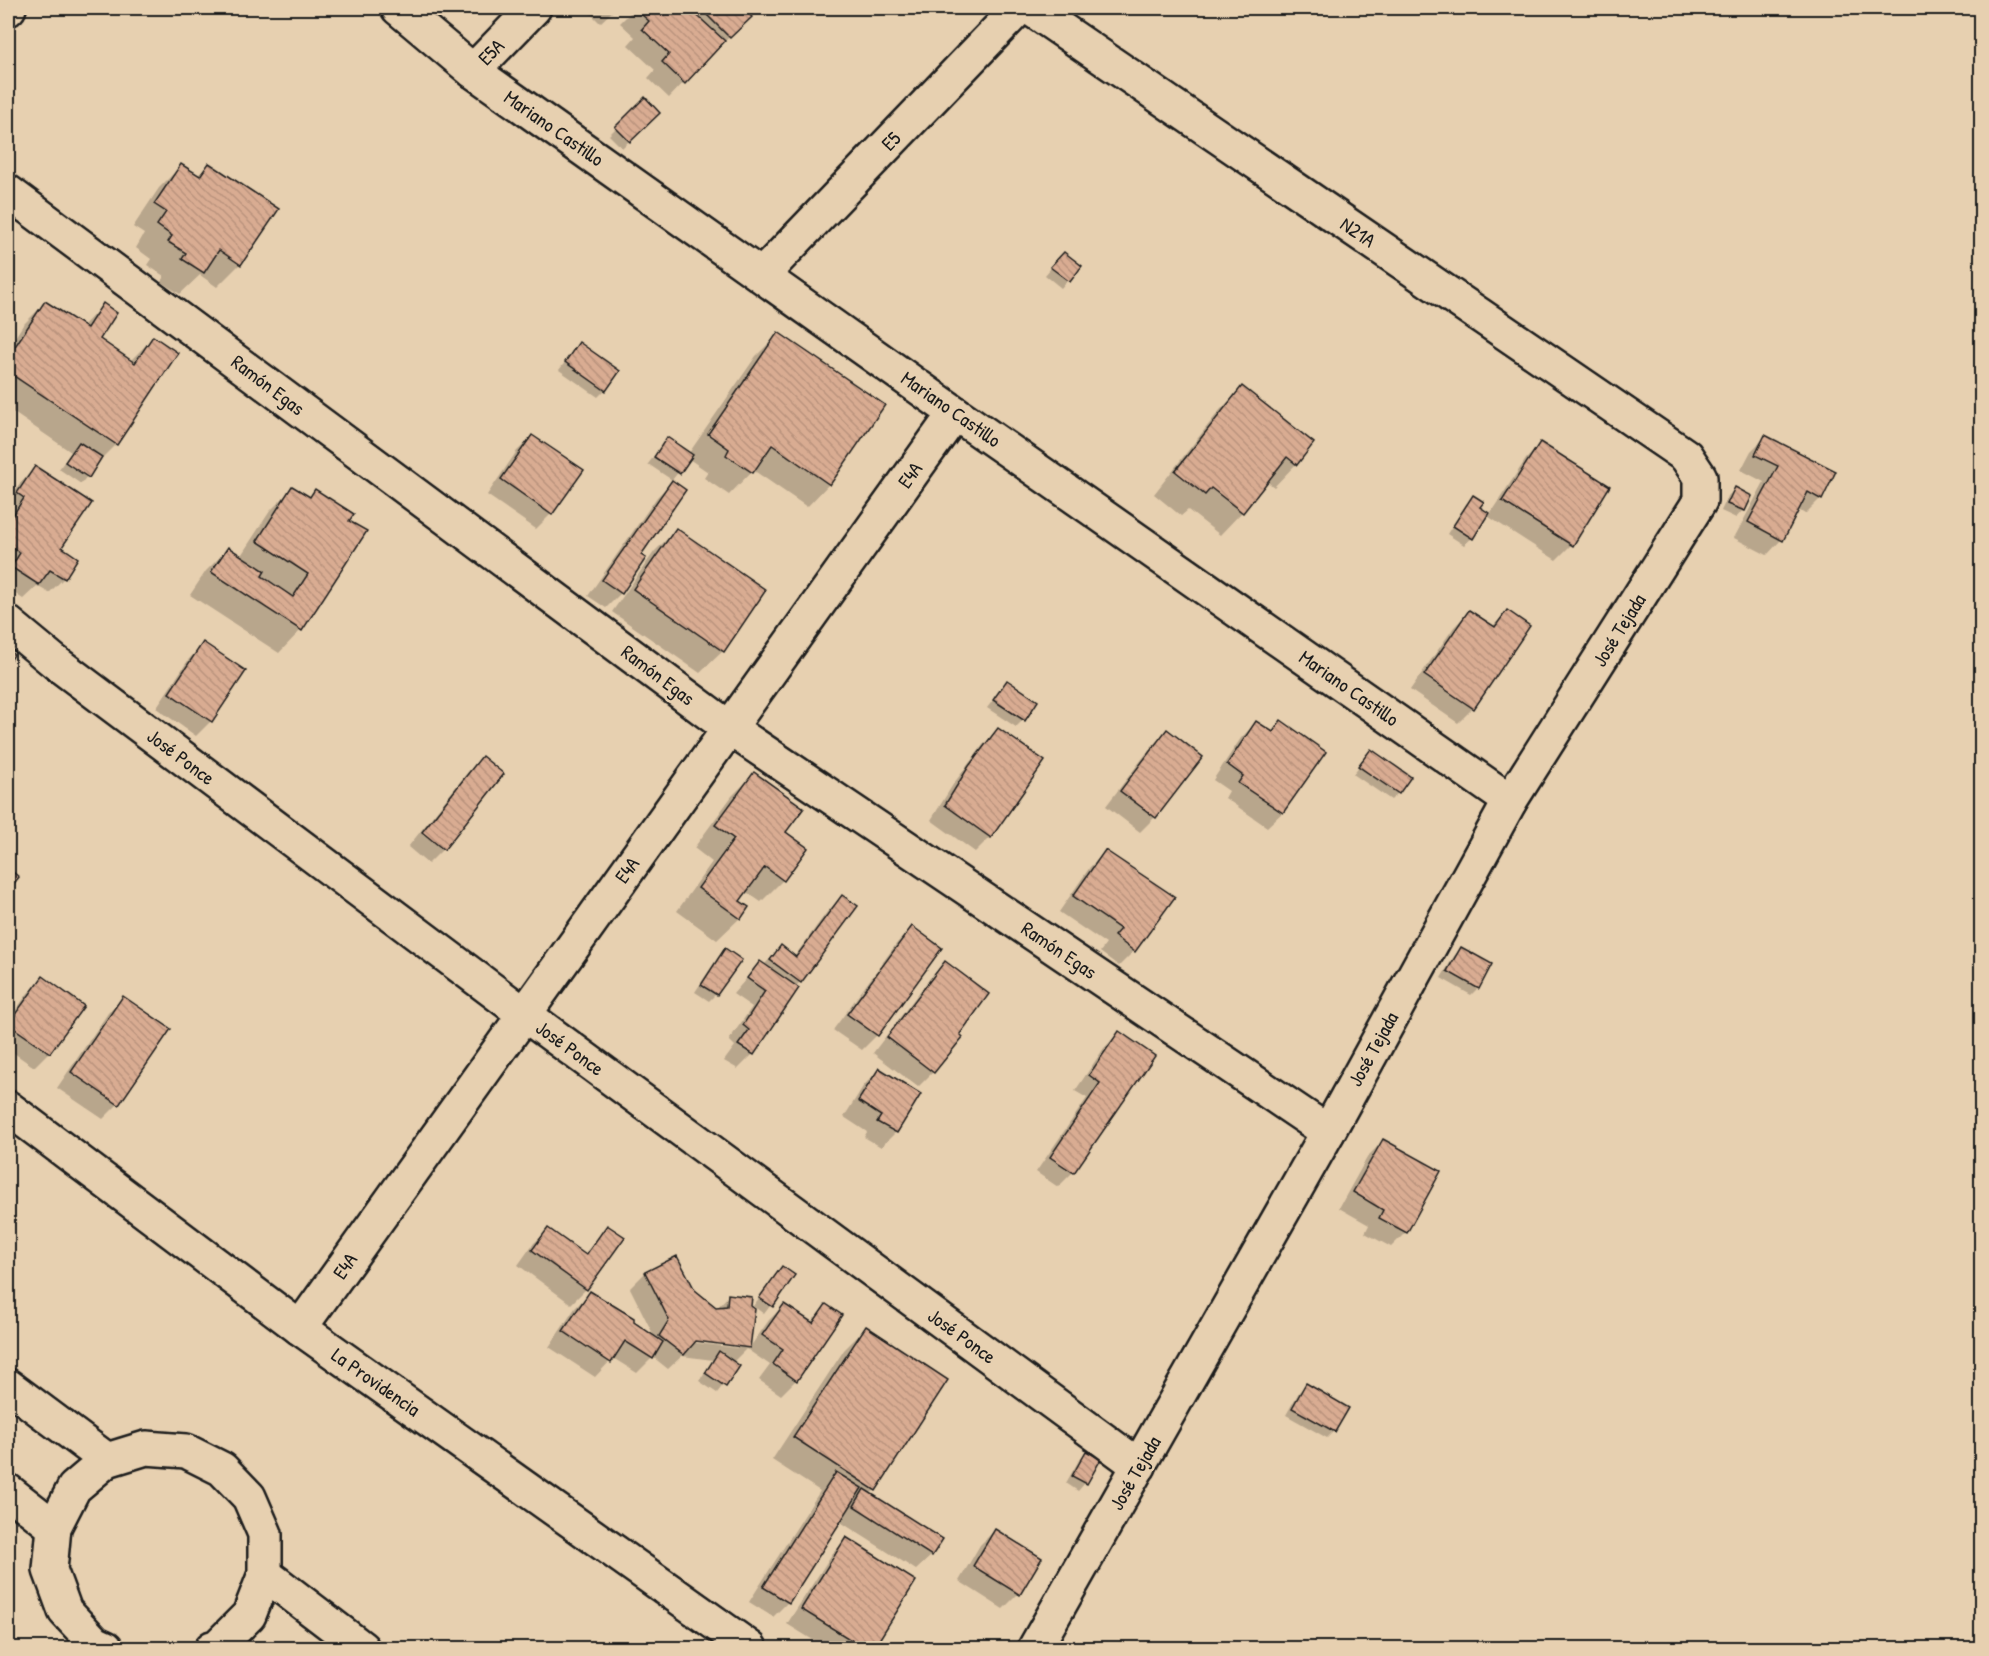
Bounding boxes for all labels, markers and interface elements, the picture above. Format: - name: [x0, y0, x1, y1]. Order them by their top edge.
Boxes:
- street label: E5A: [472, 32, 510, 71]
- street label: Mariano Castillo: [499, 83, 610, 172]
- street label: E5: [875, 125, 907, 156]
- street label: N21A: [1335, 210, 1381, 253]
- street label: Ramón Egas: [226, 348, 311, 421]
- street label: Mariano Castillo: [896, 364, 1007, 453]
- street label: E4A: [891, 456, 928, 493]
- street label: José Tejada: [1586, 588, 1652, 671]
- street label: Ramón Egas: [616, 638, 701, 711]
- street label: Mariano Castillo: [1294, 643, 1405, 732]
- street label: José Ponce: [142, 722, 221, 791]
- street label: E4A: [608, 851, 645, 888]
- street label: Ramón Egas: [1016, 914, 1103, 985]
- street label: José Tejada: [1341, 1007, 1404, 1091]
- street label: José Ponce: [531, 1014, 610, 1082]
- street label: E4A: [326, 1247, 363, 1284]
- street label: José Ponce: [923, 1302, 1002, 1370]
- street label: La Providencia: [327, 1341, 426, 1422]
- street label: José Tejada: [1103, 1431, 1167, 1515]

